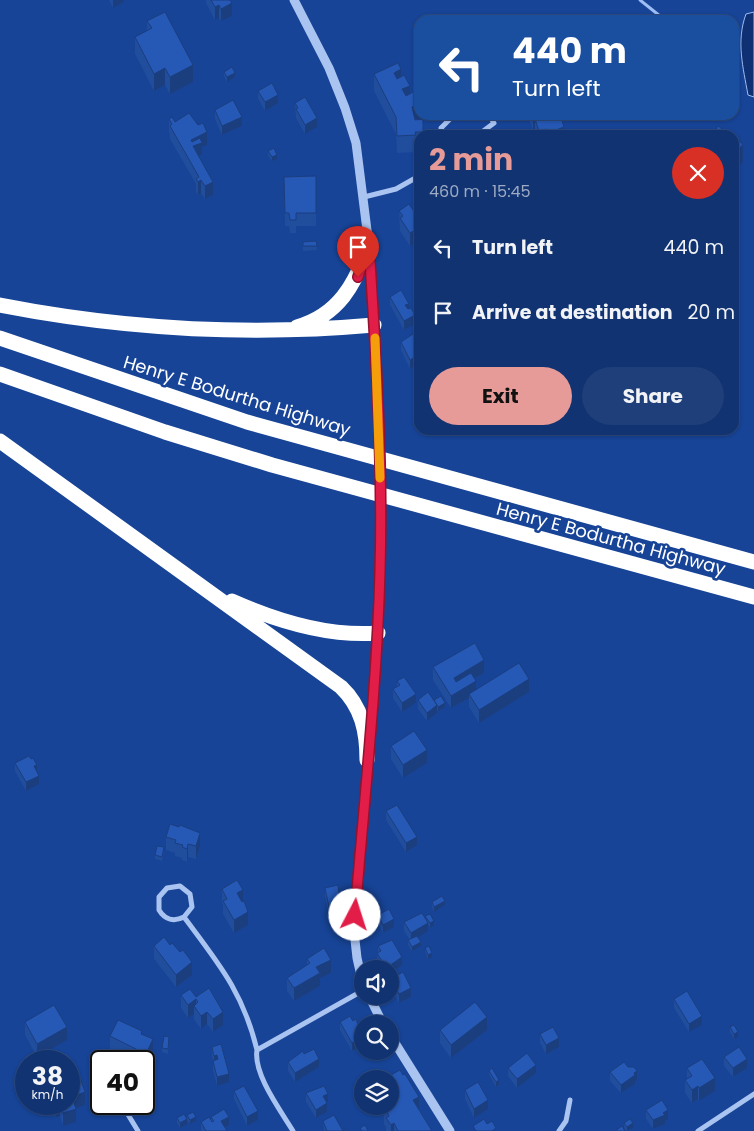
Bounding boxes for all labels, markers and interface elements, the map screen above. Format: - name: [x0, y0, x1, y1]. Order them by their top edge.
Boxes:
- text: 440 m: [512, 26, 627, 75]
- icon: left: [429, 35, 494, 100]
- text: Turn left: [512, 73, 600, 104]
- text: 2 min: [429, 138, 513, 181]
- button: close: [672, 147, 724, 199]
- text: 460 m · 15:45: [429, 180, 531, 203]
- pin: [337, 226, 379, 277]
- icon: arrive: [344, 233, 372, 261]
- icon: left: [429, 234, 457, 262]
- text: Turn left: [472, 234, 553, 261]
- text: 440 m: [664, 234, 724, 261]
- icon: arrive: [429, 299, 457, 327]
- text: Arrive at destination: [472, 299, 673, 326]
- text: 20 m: [688, 299, 735, 326]
- street label: Henry E Bodurtha Highway: [120, 349, 354, 442]
- button: Exit: [429, 367, 572, 425]
- button: Share: [582, 367, 724, 425]
- street label: Henry E Bodurtha Highway: [494, 496, 729, 581]
- position arrow: [328, 888, 380, 940]
- map controls: [354, 960, 399, 1115]
- button: sound: [354, 960, 399, 1005]
- button: search: [354, 1015, 399, 1060]
- speed limit sign: 40: [90, 1050, 155, 1115]
- text: 38: [32, 1059, 63, 1094]
- button: layers: [354, 1070, 399, 1115]
- text: km/h: [32, 1086, 63, 1103]

